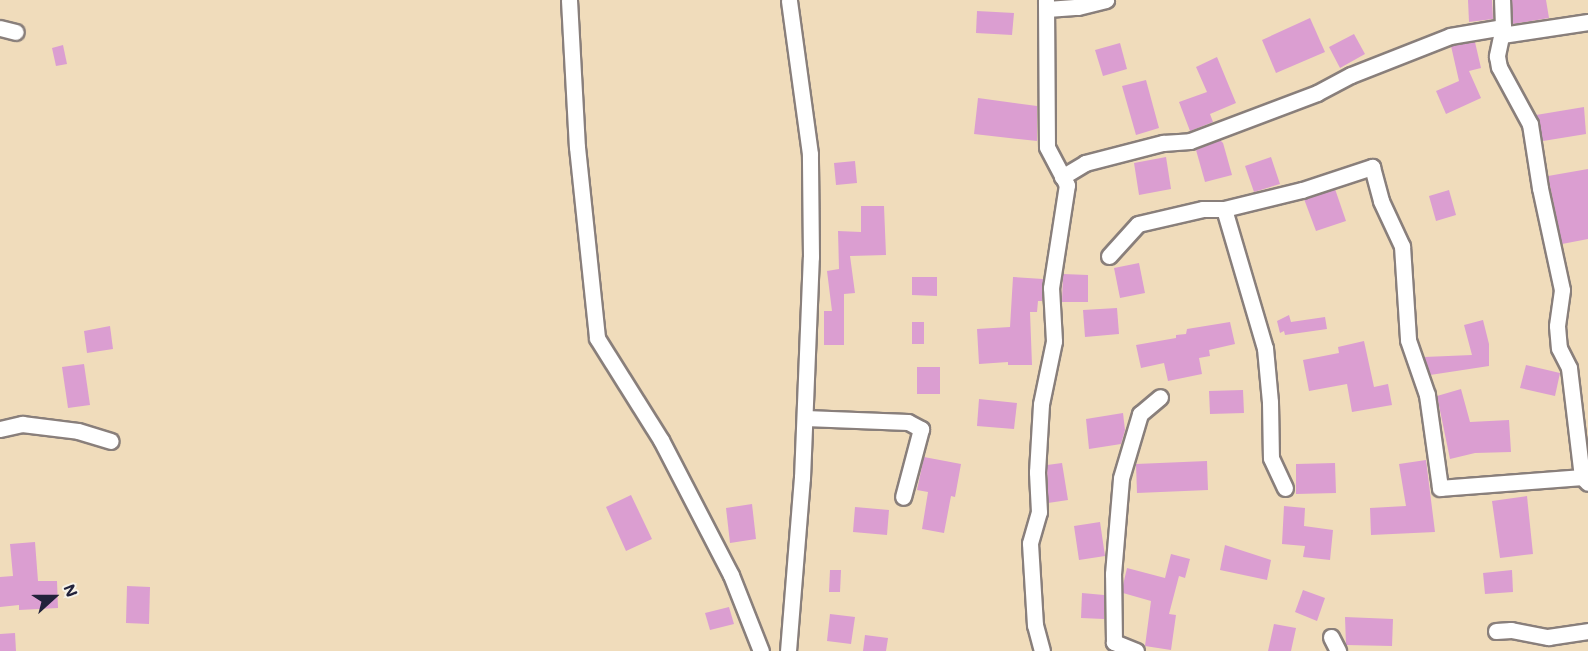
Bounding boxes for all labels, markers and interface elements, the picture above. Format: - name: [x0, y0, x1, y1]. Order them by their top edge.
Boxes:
- north arrow: [24, 567, 84, 627]
- text: N: [59, 581, 83, 600]

